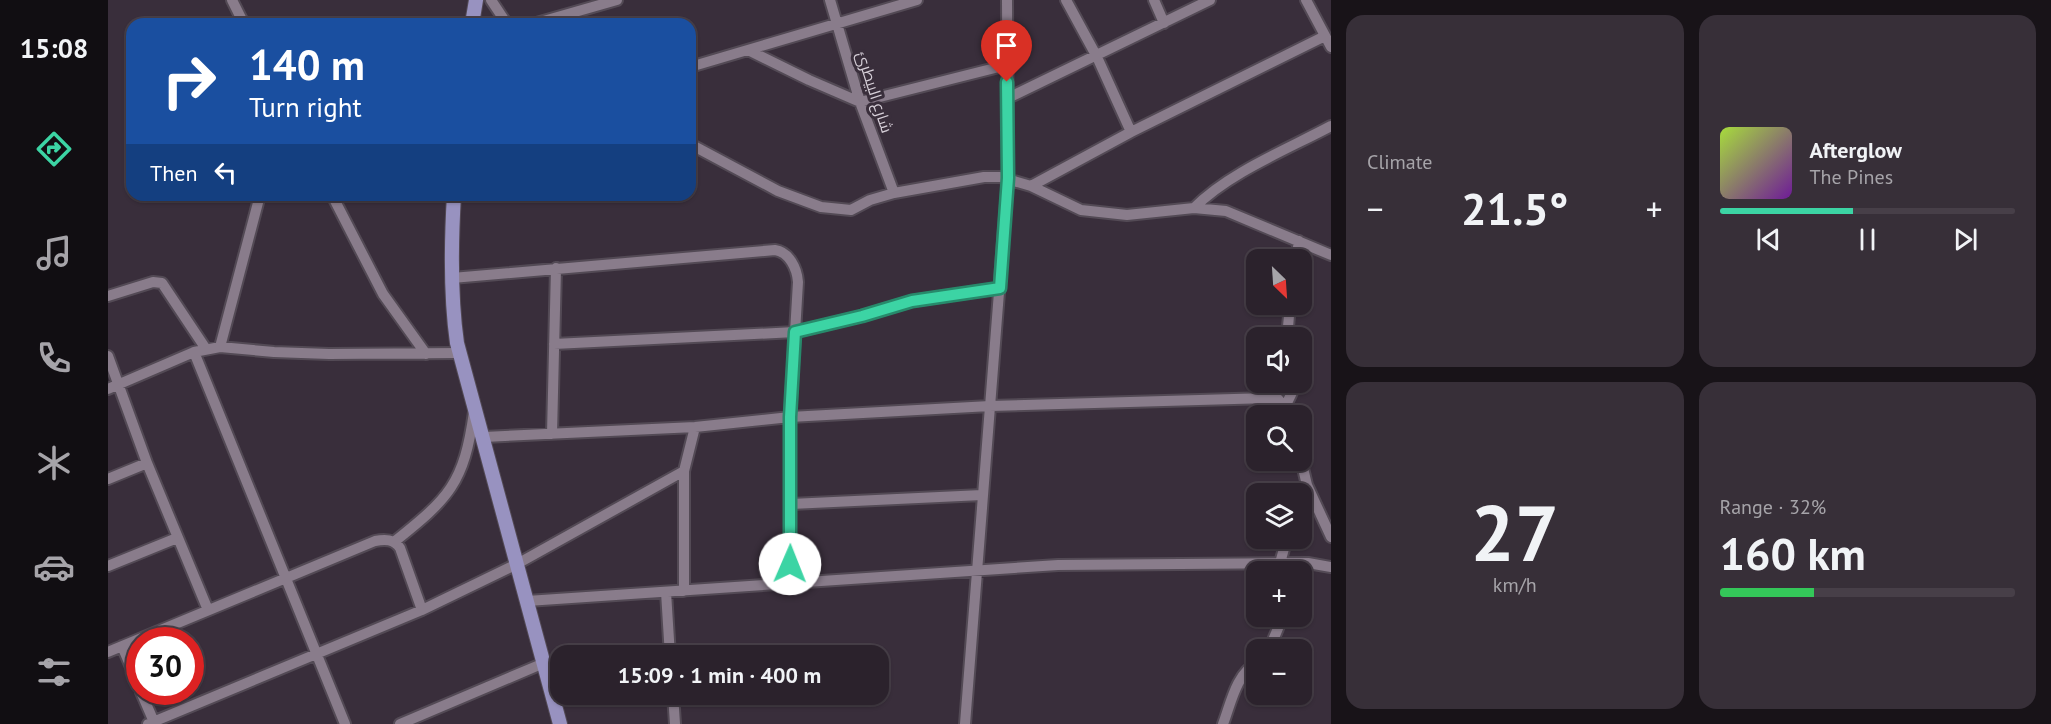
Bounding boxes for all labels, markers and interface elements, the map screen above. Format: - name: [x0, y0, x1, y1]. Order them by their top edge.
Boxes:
- pin: [981, 20, 1032, 82]
- icon: arrive: [990, 29, 1023, 62]
- text: 15:08: [20, 31, 88, 65]
- text: 140 m: [249, 37, 365, 92]
- icon: right: [150, 42, 228, 120]
- street label: شارع البيطرئ: [851, 49, 898, 136]
- text: Turn right: [249, 90, 362, 124]
- icon: directions: [33, 128, 75, 170]
- text: Afterglow: [1810, 136, 1902, 164]
- text: Climate: [1367, 149, 1433, 175]
- icon: left: [209, 156, 242, 189]
- text: Then: [150, 159, 197, 187]
- text: The Pines: [1810, 164, 1893, 190]
- text: 21.5°: [1461, 179, 1568, 237]
- text: −: [1367, 187, 1384, 230]
- text: +: [1646, 187, 1663, 230]
- icon: previous: [1752, 223, 1785, 256]
- icon: pause: [1851, 223, 1884, 256]
- icon: next: [1949, 223, 1982, 256]
- icon: music: [33, 232, 75, 274]
- north arrow: [1246, 249, 1312, 315]
- map controls: [1246, 249, 1312, 705]
- button: sound: [1246, 327, 1312, 393]
- icon: phone: [33, 337, 75, 379]
- button: search: [1246, 405, 1312, 471]
- icon: climate: [33, 442, 75, 484]
- text: 27: [1471, 482, 1559, 583]
- button: layers: [1246, 483, 1312, 549]
- text: Range · 32%: [1720, 494, 1826, 520]
- text: 160 km: [1720, 524, 1866, 582]
- position arrow: [758, 532, 822, 596]
- icon: car: [33, 546, 75, 588]
- button: +: [1246, 561, 1312, 627]
- text: km/h: [1493, 572, 1537, 598]
- speed limit sign: 30: [126, 627, 204, 705]
- button: −: [1246, 639, 1312, 705]
- icon: filters: [33, 651, 75, 693]
- text: 15:09 · 1 min · 400 m: [618, 661, 821, 689]

